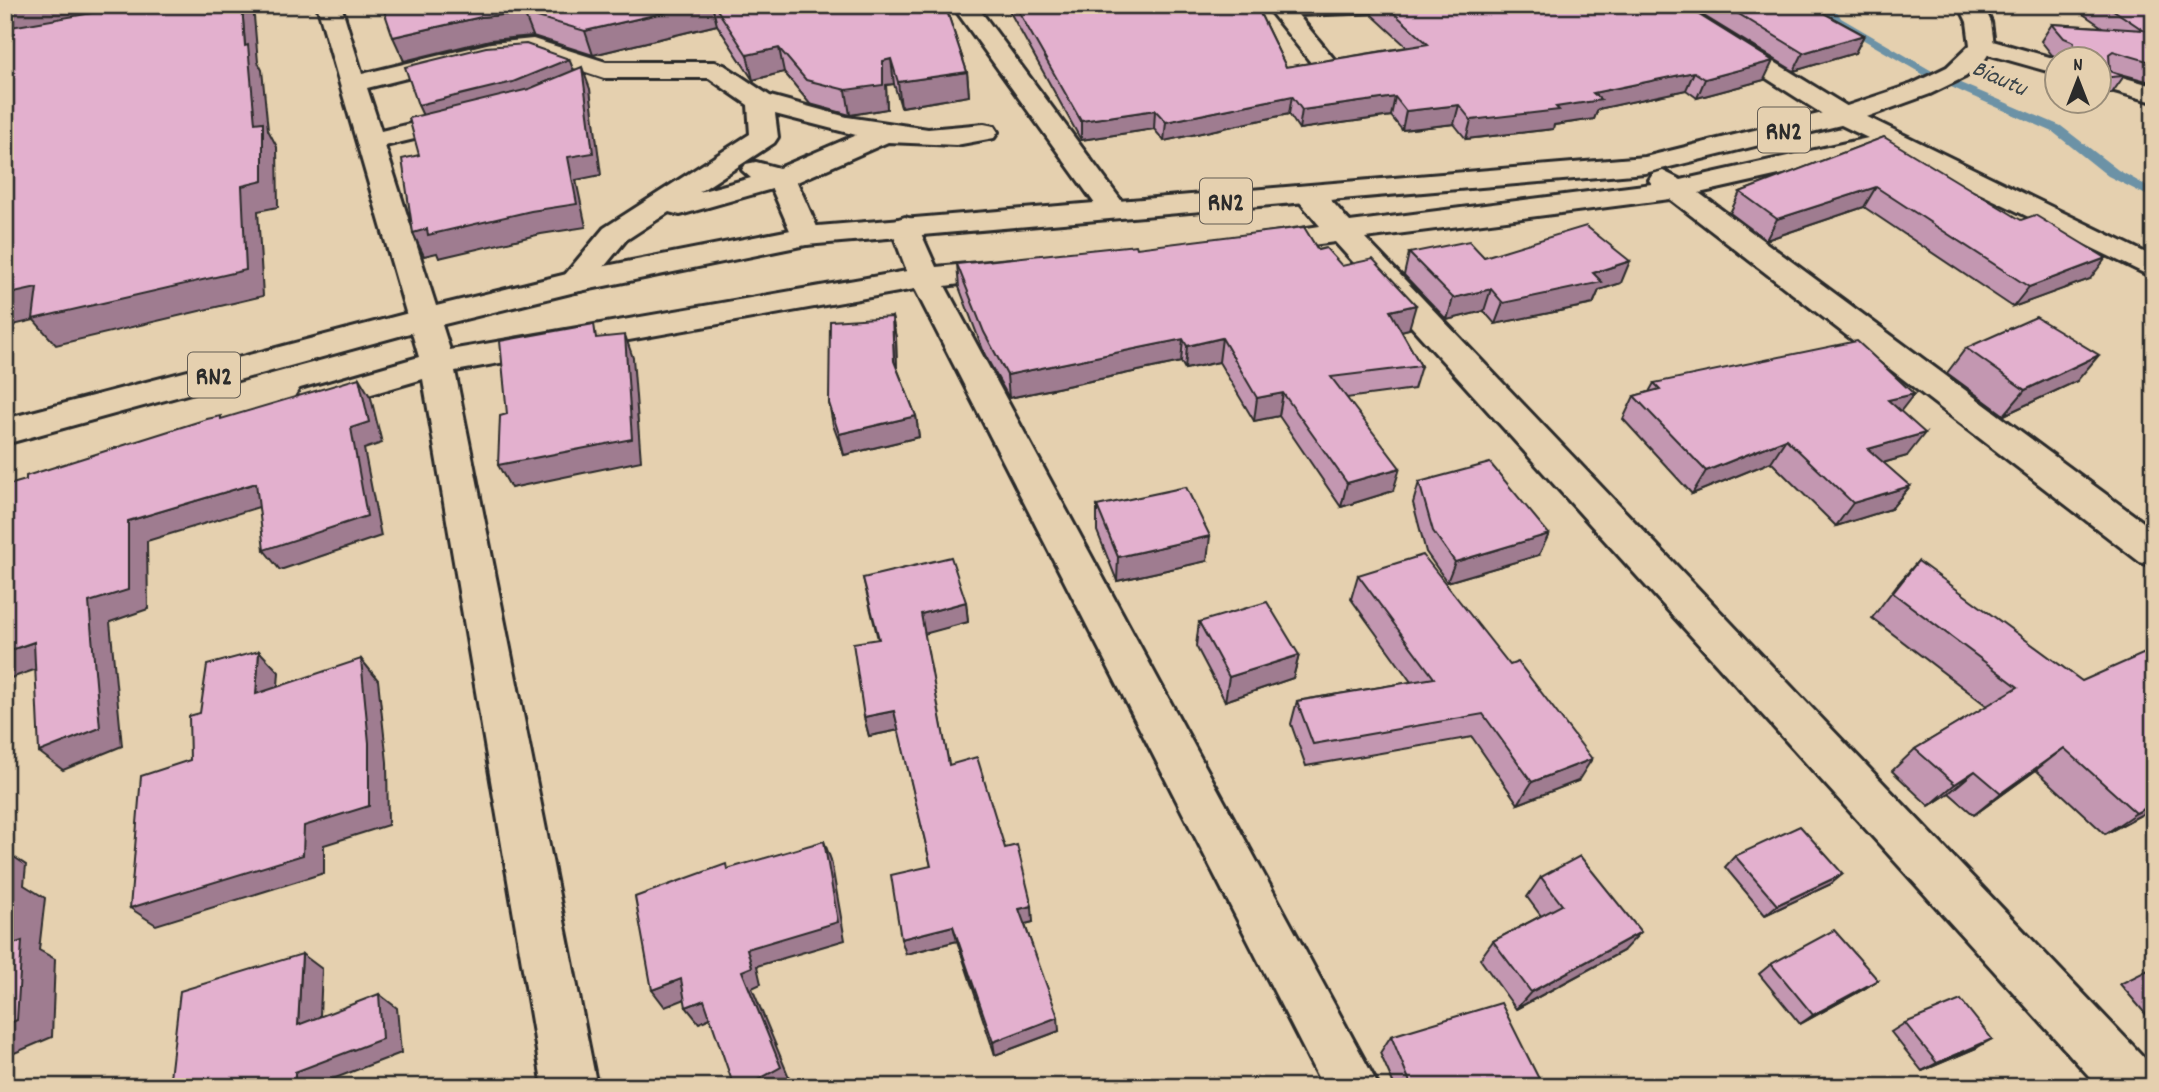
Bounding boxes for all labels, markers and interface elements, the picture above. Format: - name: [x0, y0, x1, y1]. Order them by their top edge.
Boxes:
- north arrow: [2044, 46, 2114, 116]
- water label: Biautu: [1966, 53, 2033, 107]
- text: N: [2073, 53, 2083, 80]
- road number: RN2: [1758, 108, 1810, 153]
- road number: RN2: [1200, 178, 1252, 224]
- road number: RN2: [188, 352, 240, 398]

